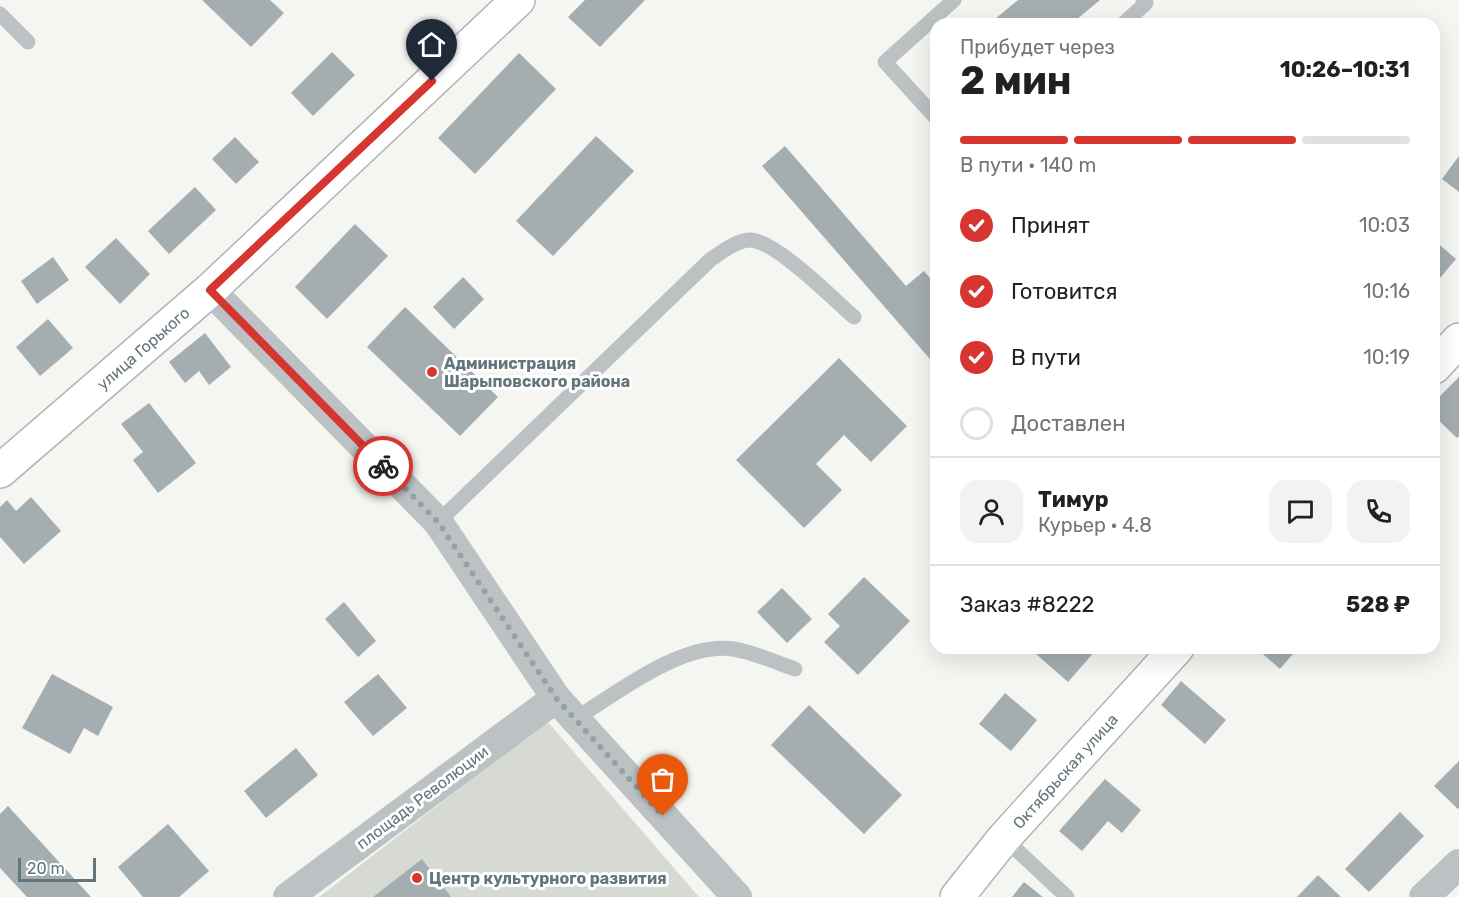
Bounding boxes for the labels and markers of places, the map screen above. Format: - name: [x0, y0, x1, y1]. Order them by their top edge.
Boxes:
- pin: [406, 19, 457, 81]
- place label: Администрация Шарыповского района: [444, 354, 630, 391]
- marker: Администрация Шарыповского района: [425, 365, 439, 379]
- pin: [637, 754, 688, 816]
- place label: Центр культурного развития: [429, 869, 667, 888]
- marker: Центр культурного развития: [410, 871, 424, 885]

